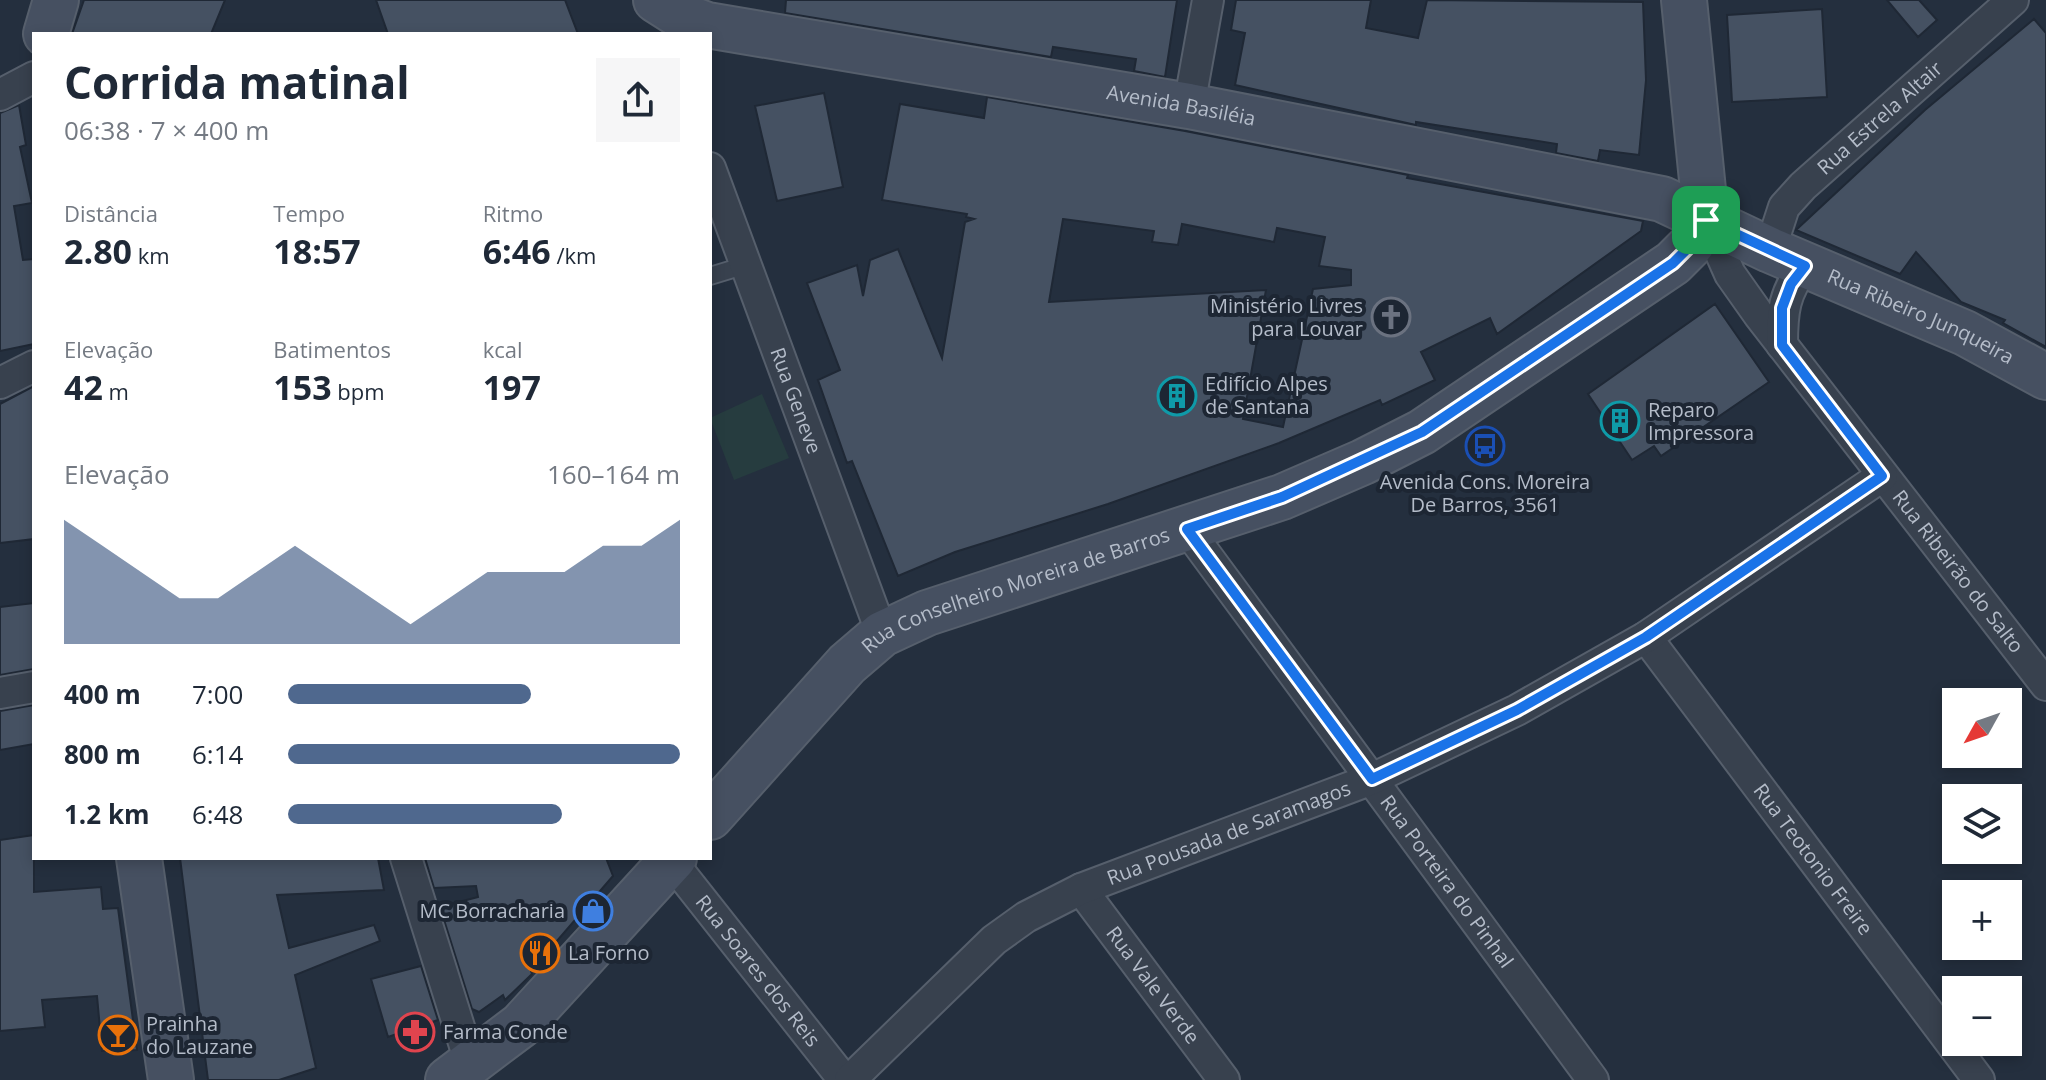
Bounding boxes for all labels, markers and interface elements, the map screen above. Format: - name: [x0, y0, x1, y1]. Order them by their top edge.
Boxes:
- text: Corrida matinal: [64, 52, 410, 112]
- street label: Rua Estrela Altair: [1811, 55, 1948, 180]
- button: share: [596, 58, 680, 142]
- street label: Avenida Basiléia: [1105, 78, 1258, 132]
- text: 06:38 · 7 × 400 m: [64, 112, 269, 148]
- pin: [1672, 186, 1740, 254]
- text: Distância: [64, 198, 158, 228]
- text: Tempo: [273, 198, 345, 228]
- text: Ritmo: [483, 198, 543, 228]
- icon: arrive: [1684, 198, 1728, 242]
- text: 2.80: [64, 228, 132, 274]
- text: 18:57: [273, 228, 361, 274]
- text: 6:46: [483, 228, 551, 274]
- text: km: [132, 240, 170, 270]
- text: /km: [551, 240, 596, 270]
- street label: Rua Ribeiro Junqueira: [1823, 262, 2019, 370]
- place label: Ministério Livres para Louvar: [1210, 292, 1363, 342]
- church icon: Ministério Livres para Louvar: [1370, 296, 1412, 338]
- text: Elevação: [64, 334, 153, 364]
- text: Batimentos: [273, 334, 391, 364]
- text: kcal: [483, 334, 523, 364]
- street label: Rua Geneve: [764, 344, 828, 457]
- text: 42: [64, 364, 103, 410]
- text: 153: [273, 364, 332, 410]
- text: 197: [483, 364, 541, 410]
- place label: Edifício Alpes de Santana: [1205, 370, 1328, 420]
- building icon: Edifício Alpes de Santana: [1156, 375, 1198, 417]
- text: m: [103, 376, 129, 406]
- text: bpm: [332, 376, 385, 406]
- place label: Reparo Impressora: [1648, 396, 1754, 446]
- building icon: Reparo Impressora: [1599, 400, 1641, 442]
- bus stop icon: Avenida Cons. Moreira De Barros, 3561: [1464, 425, 1506, 467]
- text: Elevação: [64, 456, 170, 492]
- text: 160–164 m: [547, 456, 680, 492]
- place label: Avenida Cons. Moreira De Barros, 3561: [1380, 468, 1590, 518]
- street label: Rua Ribeirão do Salto: [1887, 484, 2030, 658]
- street label: Rua Conselheiro Moreira de Barros: [855, 521, 1173, 659]
- text: 400 m: [64, 676, 141, 712]
- text: 7:00: [192, 676, 243, 712]
- north arrow: [1942, 688, 2022, 768]
- map controls: [1942, 688, 2022, 1056]
- text: 800 m: [64, 736, 141, 772]
- text: 6:14: [192, 736, 243, 772]
- street label: Rua Pousada de Saramagos: [1103, 774, 1354, 891]
- street label: Rua Teotonio Freire: [1748, 778, 1879, 940]
- button: layers: [1942, 784, 2022, 864]
- street label: Rua Porteira do Pinhal: [1375, 789, 1520, 973]
- text: 1.2 km: [64, 796, 150, 832]
- text: 6:48: [192, 796, 243, 832]
- button: +: [1942, 880, 2022, 960]
- street label: Rua Soares dos Reis: [690, 889, 827, 1052]
- shop icon: MC Borracharia: [572, 890, 614, 932]
- place label: MC Borracharia: [420, 897, 565, 924]
- street label: Rua Vale Verde: [1100, 920, 1206, 1049]
- restaurant icon: La Forno: [519, 932, 561, 974]
- place label: La Forno: [568, 939, 650, 966]
- button: −: [1942, 976, 2022, 1056]
- place label: Prainha do Lauzane: [146, 1010, 253, 1060]
- pharmacy icon: Farma Conde: [394, 1011, 436, 1053]
- bar icon: Prainha do Lauzane: [97, 1014, 139, 1056]
- place label: Farma Conde: [443, 1018, 568, 1045]

